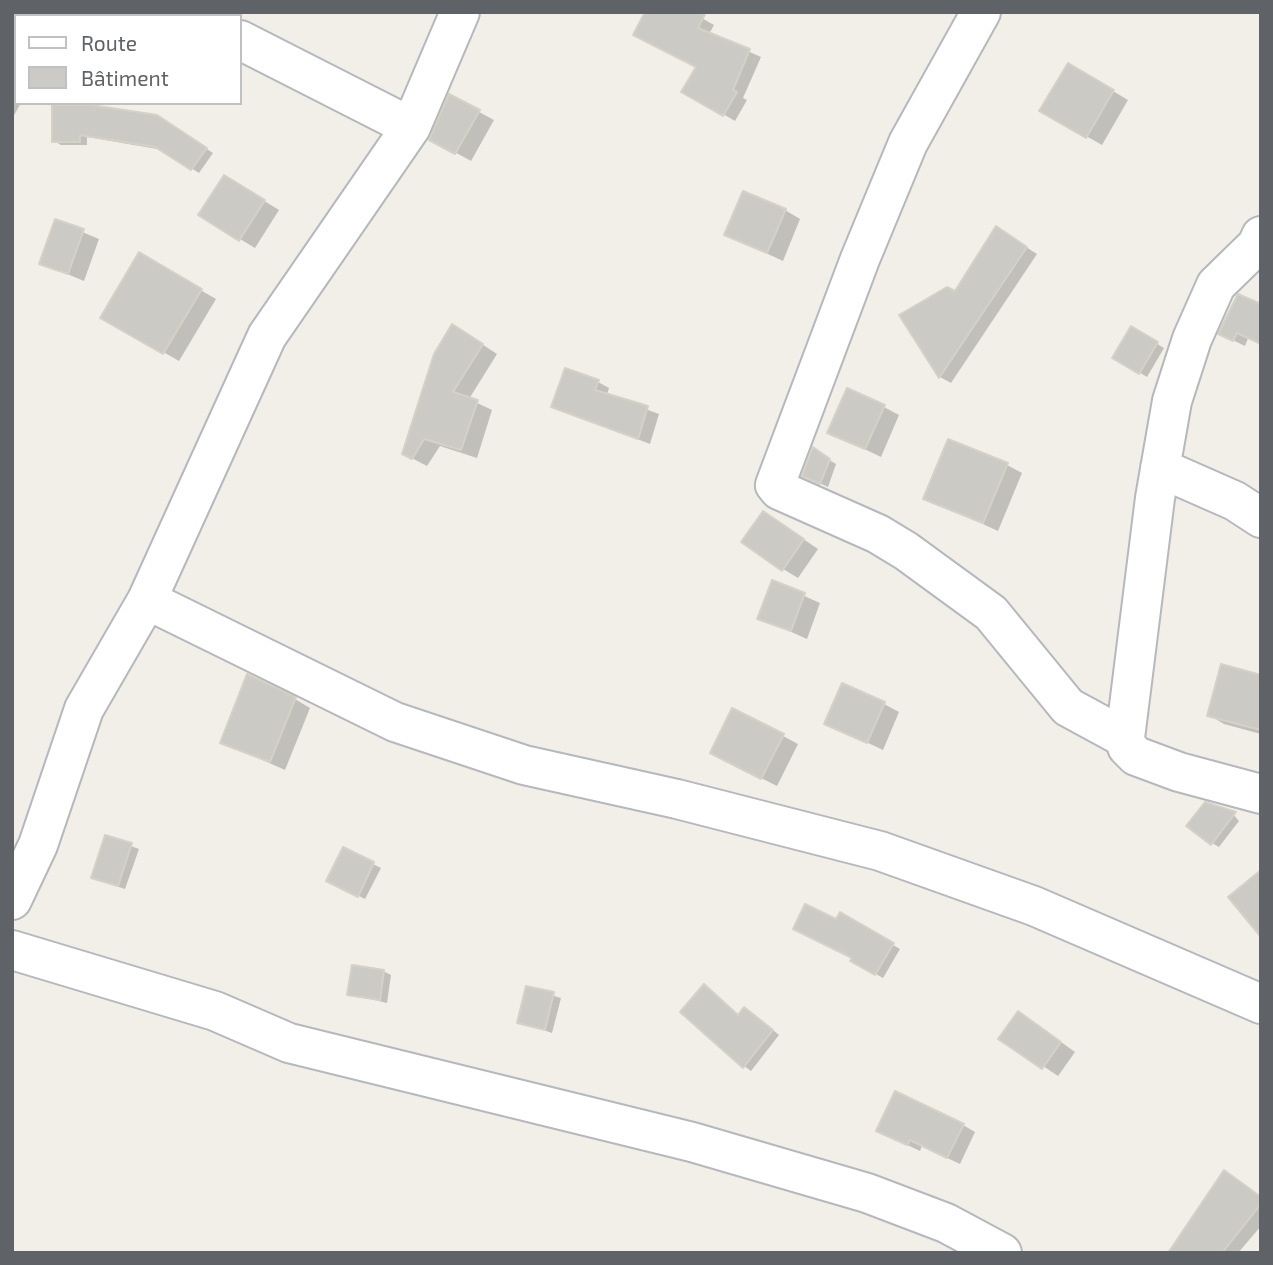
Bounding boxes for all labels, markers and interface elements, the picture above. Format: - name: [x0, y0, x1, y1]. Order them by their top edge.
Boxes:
- legend: [14, 14, 242, 105]
- text: Route: [81, 30, 137, 55]
- text: Bâtiment: [81, 65, 169, 90]

